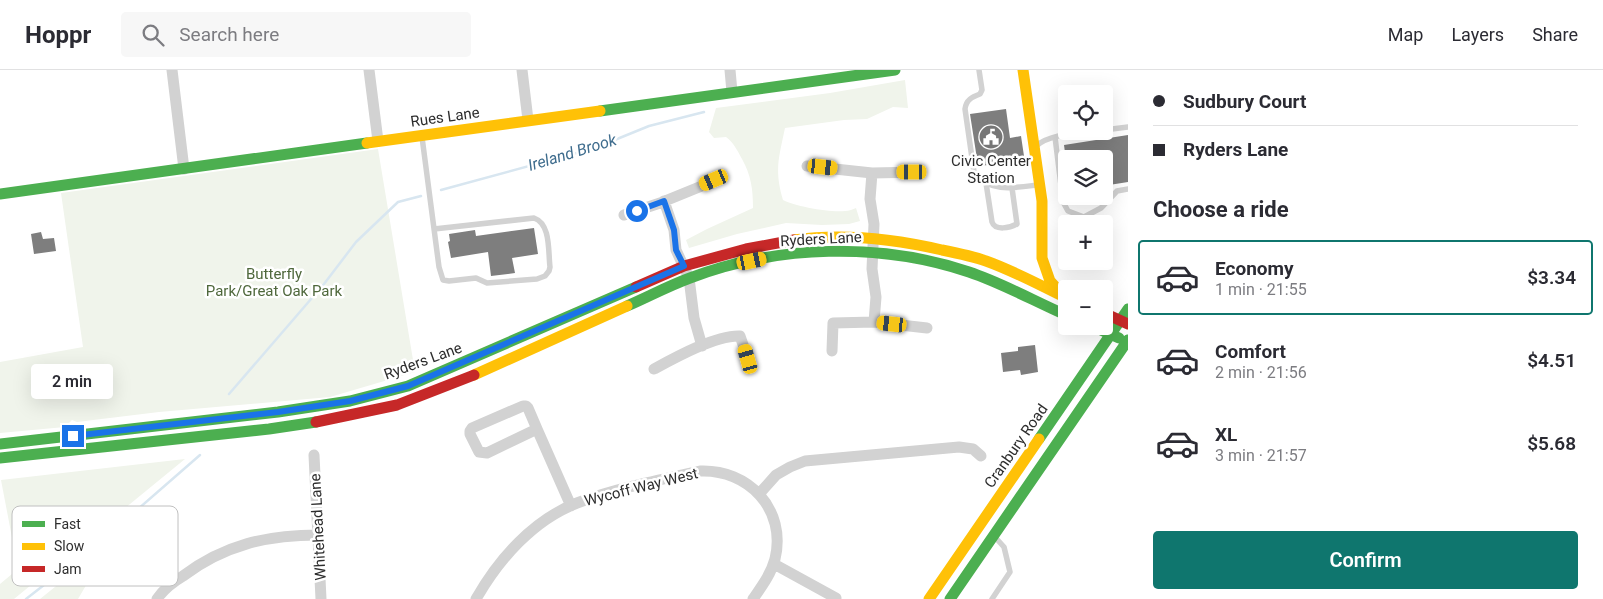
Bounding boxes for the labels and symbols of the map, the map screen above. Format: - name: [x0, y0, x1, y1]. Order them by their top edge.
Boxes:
- street label: Rues Lane: [409, 103, 481, 131]
- public building icon: Civic Center Station: [978, 124, 1004, 150]
- water label: Ireland Brook: [526, 130, 620, 175]
- place label: Civic Center Station: [951, 152, 1031, 187]
- car: [807, 158, 838, 176]
- car: [897, 165, 927, 180]
- car: [697, 167, 730, 193]
- route start: [626, 200, 648, 222]
- street label: Ryders Lane: [780, 228, 862, 250]
- car: [735, 251, 768, 271]
- park label: Butterfly Park/Great Oak Park: [206, 265, 343, 300]
- car: [876, 315, 907, 333]
- street label: Ryders Lane: [382, 339, 464, 383]
- car: [736, 343, 759, 375]
- callout: 2 min: [32, 364, 114, 398]
- street label: Cranbury Road: [980, 401, 1052, 491]
- route end: [62, 425, 84, 447]
- street label: Wycoff Way West: [582, 464, 700, 510]
- street label: Whitehead Lane: [306, 473, 330, 581]
- legend: [12, 506, 178, 586]
- text: Fast: [54, 516, 81, 532]
- text: Slow: [54, 538, 85, 554]
- text: Jam: [54, 561, 82, 577]

